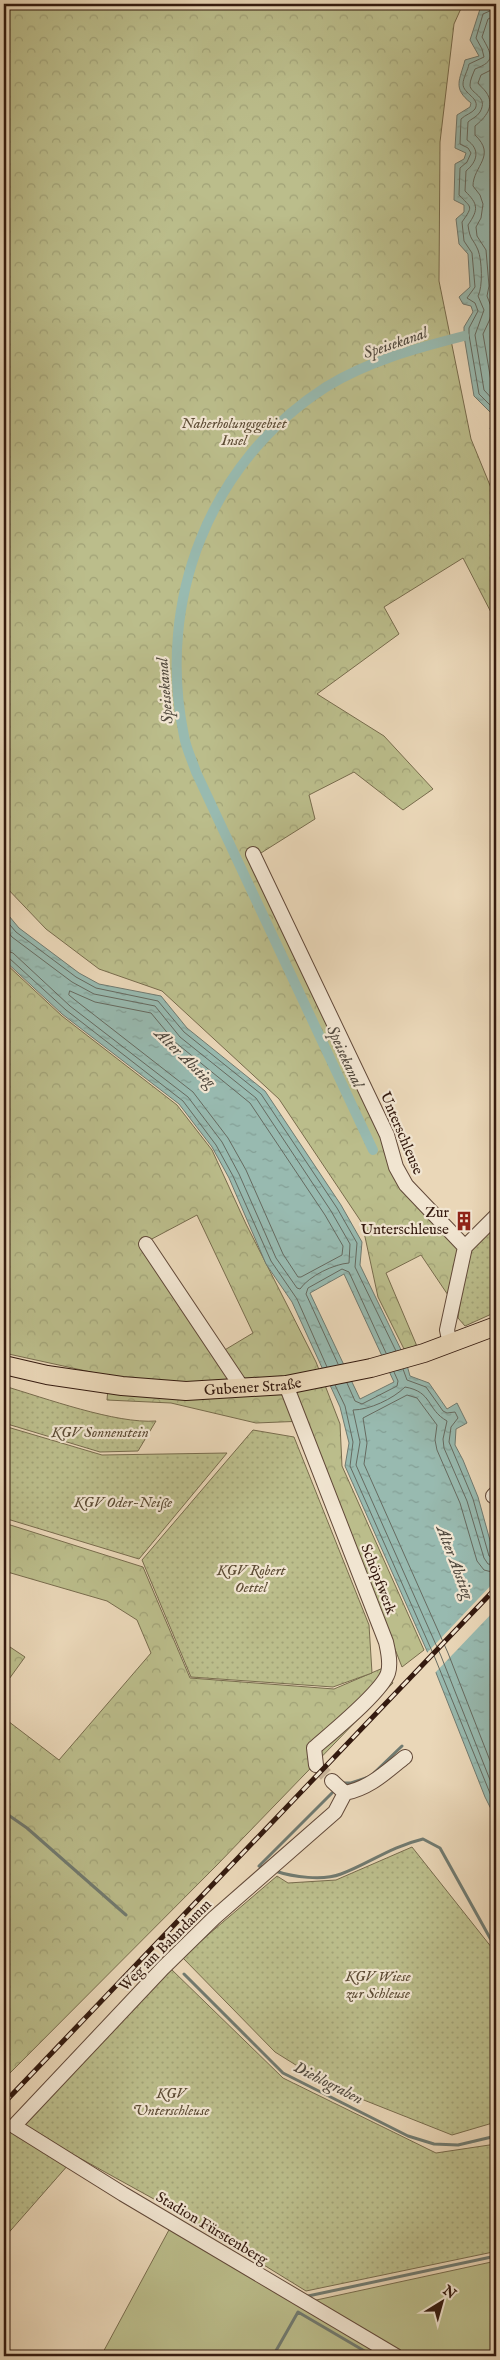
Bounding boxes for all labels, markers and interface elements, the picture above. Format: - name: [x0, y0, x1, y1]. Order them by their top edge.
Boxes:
- water label: Speisekanal: [361, 323, 431, 364]
- park label: Naherholungsgebiet Insel: [181, 414, 288, 450]
- water label: Speisekanal: [153, 656, 179, 725]
- water label: Alter Abstieg: [148, 1023, 220, 1093]
- water label: Speisekanal: [321, 1023, 368, 1092]
- street label: Unterschleuse: [376, 1089, 428, 1178]
- place label: Zur Unterschleuse: [361, 1203, 449, 1239]
- building icon: Zur Unterschleuse: [453, 1210, 475, 1232]
- street label: Gubener Straße: [203, 1373, 303, 1400]
- park label: KGV Sonnenstein: [50, 1423, 149, 1442]
- park label: KGV Oder-Neiße: [73, 1493, 172, 1512]
- water label: Alter Abstieg: [430, 1521, 478, 1603]
- street label: Schöpfwerk: [356, 1541, 401, 1618]
- park label: KGV Robert Oettel: [216, 1561, 287, 1597]
- street label: Weg am Bahndamm: [115, 1895, 216, 1996]
- park label: KGV Wiese zur Schleuse: [344, 1967, 411, 2003]
- water label: Diehlograben: [290, 2058, 366, 2110]
- park label: KGV Unterschleuse: [133, 2084, 209, 2120]
- street label: Stadion Fürstenberg: [152, 2188, 272, 2270]
- north arrow: [418, 2278, 468, 2328]
- text: N: [438, 2281, 459, 2303]

